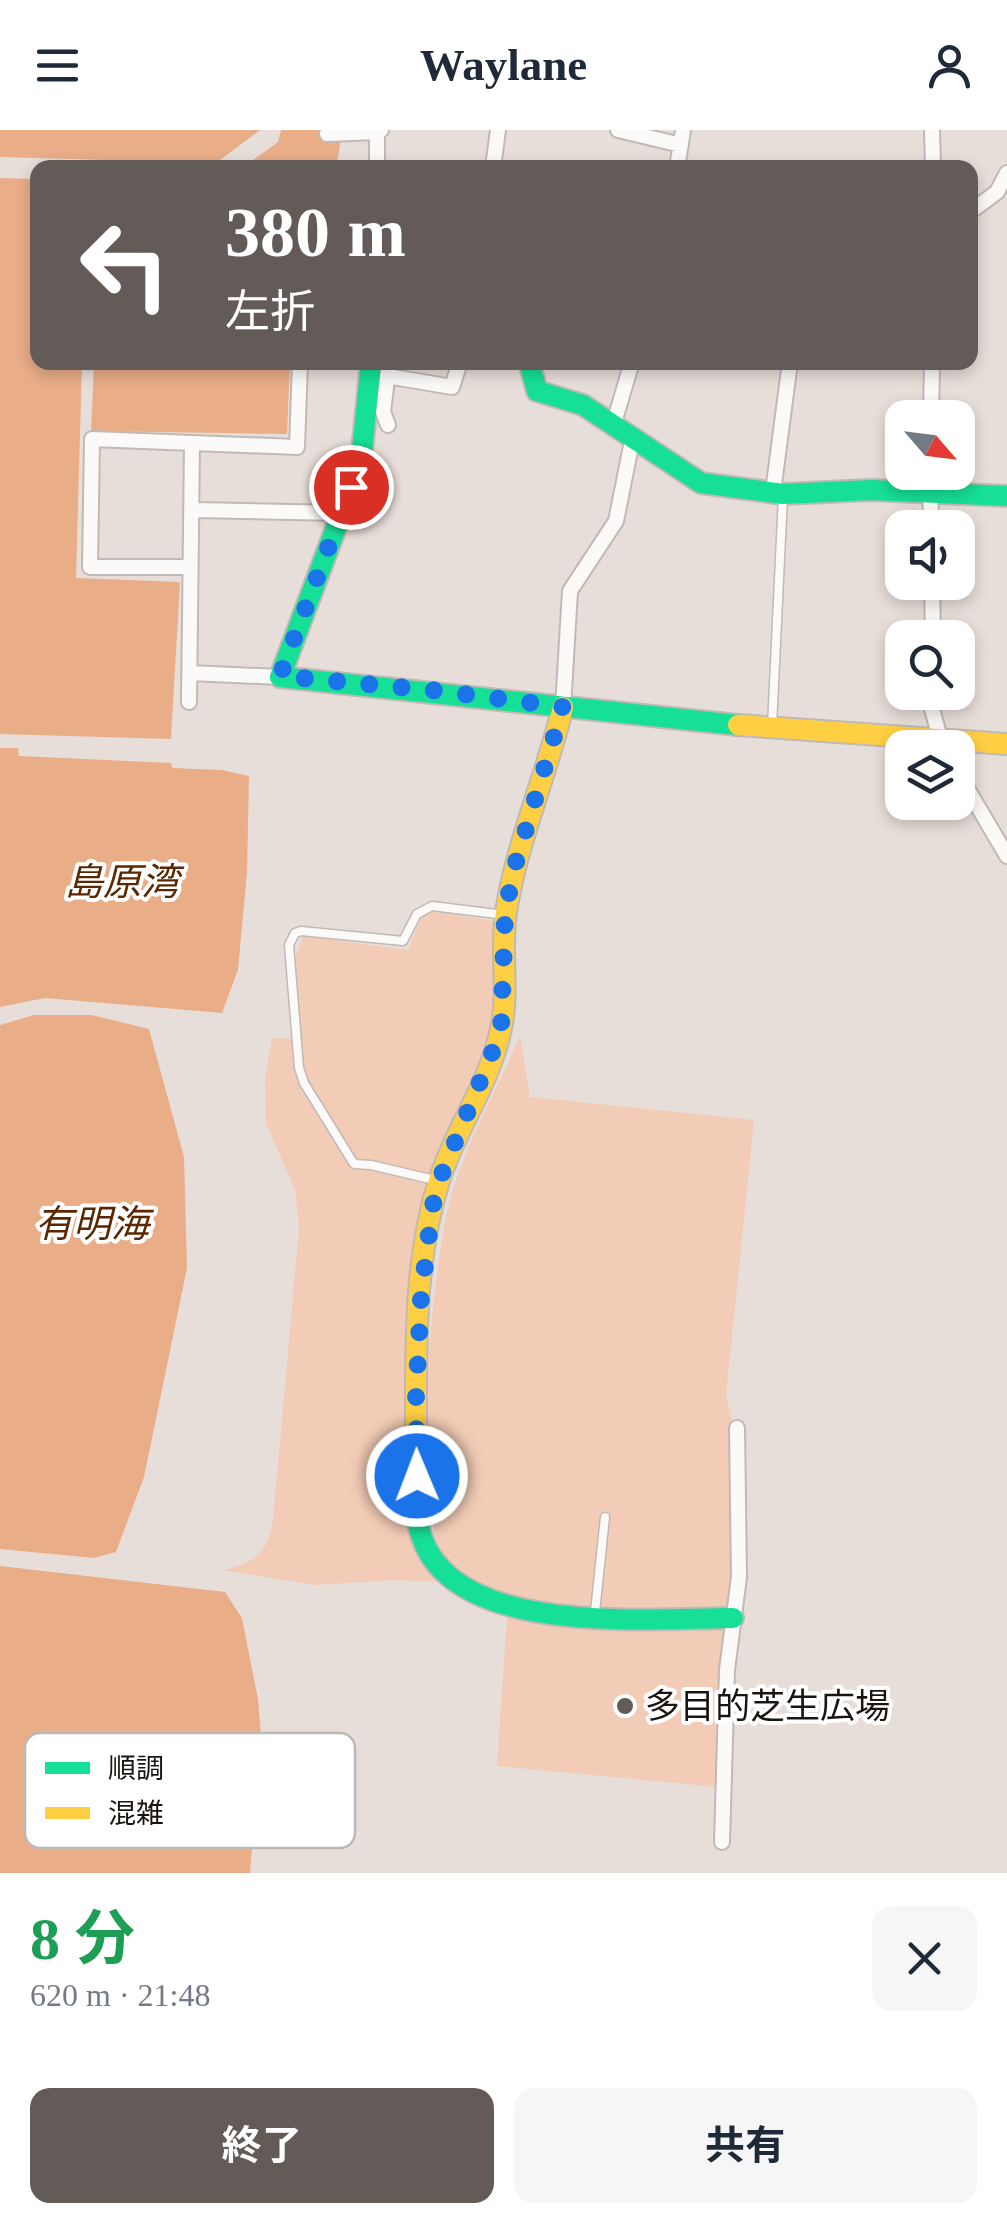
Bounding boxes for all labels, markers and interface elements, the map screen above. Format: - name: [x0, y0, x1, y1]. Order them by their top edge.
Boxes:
- icon: menu: [30, 38, 85, 93]
- icon: person: [922, 38, 977, 93]
- text: Waylane: [420, 40, 587, 90]
- text: 380 m: [225, 194, 406, 271]
- icon: left: [60, 200, 190, 330]
- text: 左折: [225, 287, 315, 337]
- north arrow: [885, 400, 975, 490]
- map controls: [885, 400, 975, 820]
- pin: [309, 445, 394, 530]
- icon: arrive: [324, 460, 379, 515]
- button: sound: [885, 510, 975, 600]
- button: search: [885, 620, 975, 710]
- button: layers: [885, 730, 975, 820]
- water label: 島原湾: [65, 861, 185, 903]
- water label: 有明海: [35, 1203, 154, 1245]
- position arrow: [365, 1424, 469, 1528]
- place label: 多目的芝生広場: [645, 1687, 890, 1726]
- marker: 多目的芝生広場: [614, 1695, 636, 1717]
- legend: [25, 1733, 355, 1848]
- text: 順調: [108, 1753, 164, 1784]
- text: 混雑: [108, 1798, 164, 1829]
- text: 8 分: [30, 1906, 135, 1972]
- button: close: [872, 1906, 977, 2011]
- text: 620 m · 21:48: [30, 1977, 210, 2013]
- button: 終了: [30, 2088, 494, 2203]
- button: 共有: [514, 2088, 977, 2203]

